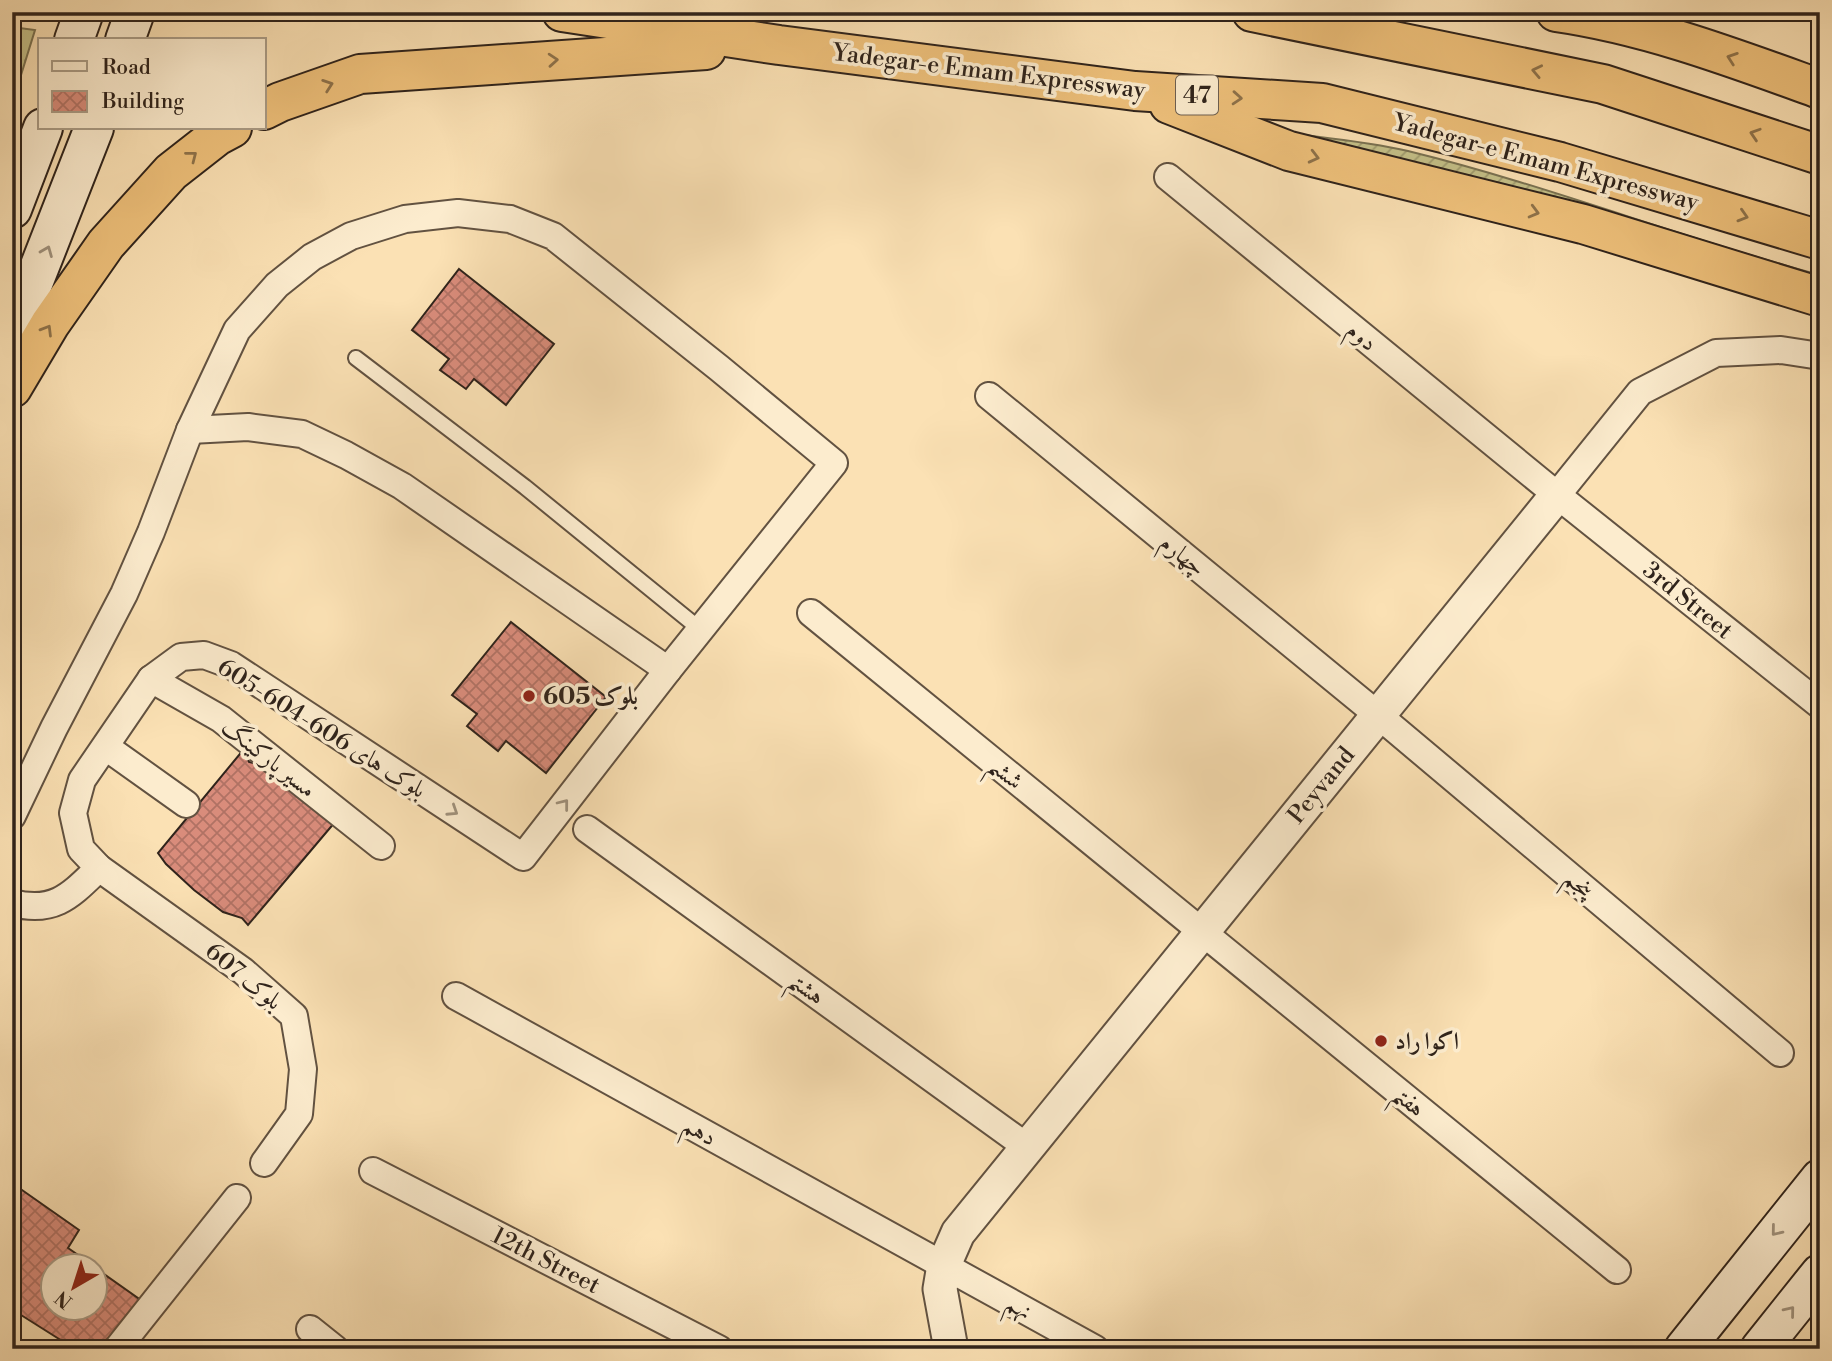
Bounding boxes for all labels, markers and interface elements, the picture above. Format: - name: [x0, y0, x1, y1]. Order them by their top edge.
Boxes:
- legend: [38, 38, 266, 130]
- street label: Yadegar-e Emam Expressway: [829, 38, 1147, 106]
- one-way arrow: [1727, 52, 1739, 66]
- one-way arrow: [547, 53, 558, 68]
- text: Road: [102, 55, 151, 81]
- one-way arrow: [1531, 64, 1543, 79]
- road number: 47: [1176, 76, 1218, 114]
- one-way arrow: [321, 79, 333, 93]
- text: Building: [101, 89, 184, 115]
- one-way arrow: [1231, 90, 1242, 105]
- street label: Yadegar-e Emam Expressway: [1388, 107, 1702, 218]
- one-way arrow: [1749, 128, 1761, 142]
- one-way arrow: [1307, 149, 1319, 163]
- one-way arrow: [184, 151, 196, 164]
- one-way arrow: [1528, 203, 1540, 218]
- one-way arrow: [1737, 208, 1749, 223]
- one-way arrow: [39, 245, 53, 258]
- street label: دوم: [1337, 315, 1383, 362]
- one-way arrow: [38, 324, 51, 337]
- street label: چهارم: [1150, 528, 1212, 587]
- street label: 3rd Street: [1636, 555, 1739, 646]
- street label: بلوک های 606-604-605: [211, 652, 431, 805]
- place label: بلوک 605: [543, 682, 638, 712]
- marker: بلوک 605: [521, 688, 537, 704]
- street label: مسیر پارکینگ: [214, 712, 322, 806]
- street label: Peyvand: [1282, 741, 1362, 830]
- street label: ششم: [977, 751, 1029, 803]
- one-way arrow: [556, 799, 569, 811]
- one-way arrow: [445, 803, 458, 816]
- street label: پنجم: [1554, 864, 1601, 911]
- street label: بلوک 607: [199, 937, 288, 1017]
- street label: هشتم: [778, 966, 831, 1019]
- place label: اکوا راد: [1395, 1027, 1459, 1057]
- marker: اکوا راد: [1373, 1033, 1389, 1049]
- street label: هفتم: [1381, 1080, 1431, 1130]
- street label: دهم: [674, 1110, 722, 1159]
- street label: 12th Street: [486, 1221, 605, 1301]
- one-way arrow: [1772, 1223, 1784, 1236]
- north arrow: [38, 1252, 108, 1322]
- text: N: [51, 1285, 77, 1313]
- street label: نهم: [997, 1289, 1037, 1332]
- one-way arrow: [1781, 1307, 1794, 1319]

